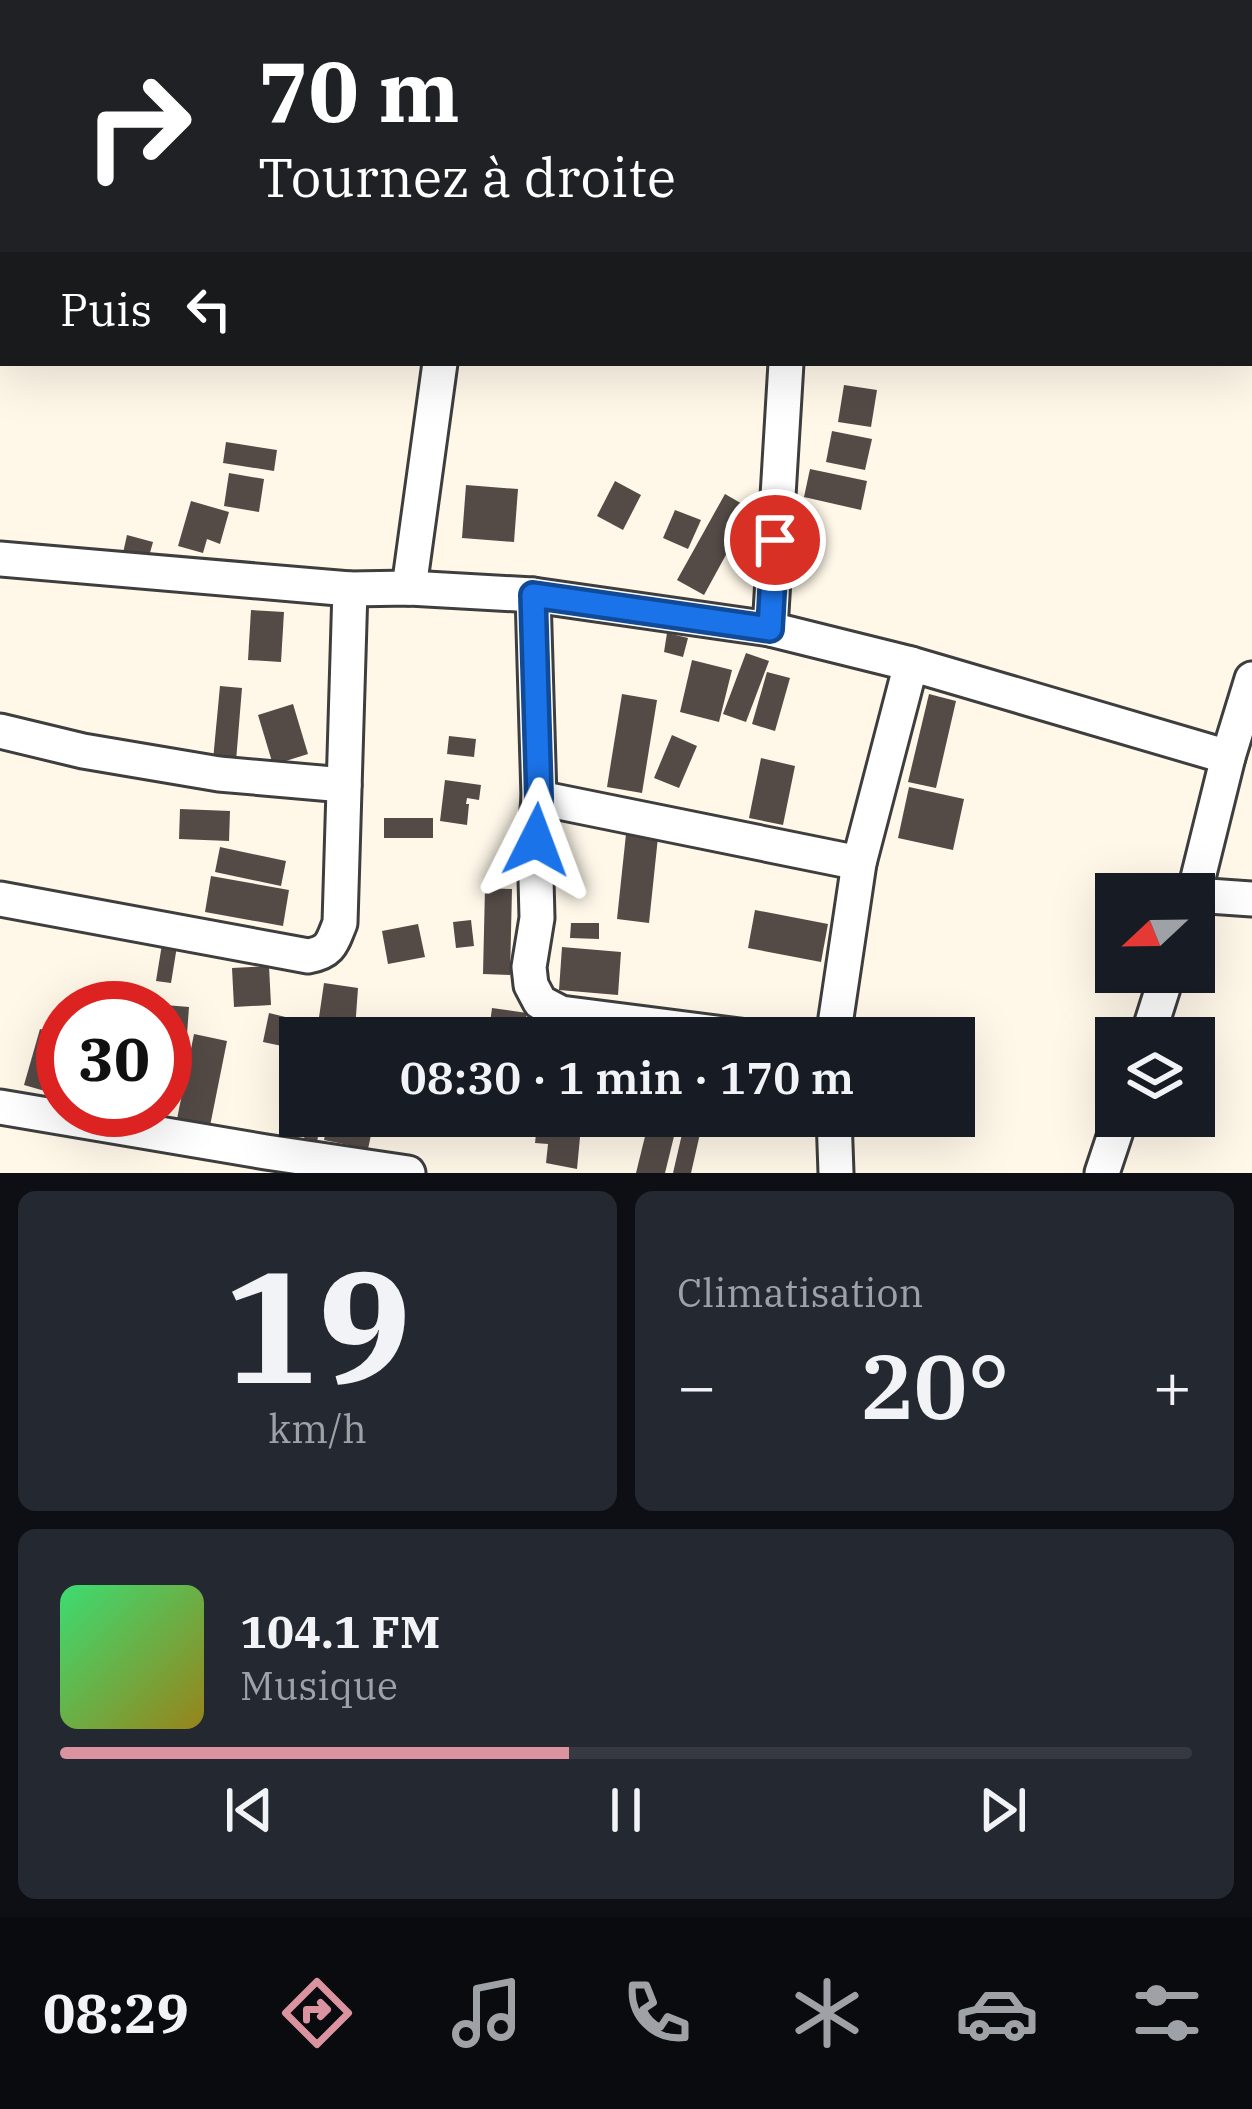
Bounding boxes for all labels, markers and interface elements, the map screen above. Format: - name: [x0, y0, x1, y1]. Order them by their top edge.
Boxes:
- text: 70 m: [258, 36, 460, 145]
- icon: right: [60, 48, 216, 204]
- text: Tournez à droite: [258, 142, 676, 212]
- icon: left: [176, 276, 242, 342]
- text: Puis: [60, 280, 152, 338]
- pin: [724, 489, 826, 591]
- icon: arrive: [742, 507, 808, 573]
- position arrow: [473, 777, 599, 903]
- north arrow: [1095, 873, 1215, 993]
- map controls: [1095, 873, 1215, 1137]
- speed limit sign: 30: [36, 981, 192, 1137]
- button: layers: [1095, 1017, 1215, 1137]
- text: 08:30 · 1 min · 170 m: [400, 1048, 854, 1106]
- text: 19: [224, 1223, 411, 1426]
- text: Climatisation: [677, 1267, 923, 1318]
- text: 20°: [859, 1327, 1010, 1444]
- text: −: [677, 1342, 717, 1428]
- text: +: [1152, 1342, 1192, 1428]
- text: km/h: [268, 1403, 367, 1454]
- text: 104.1 FM: [240, 1602, 440, 1660]
- text: Musique: [240, 1660, 398, 1711]
- icon: previous: [216, 1777, 282, 1843]
- icon: pause: [593, 1777, 659, 1843]
- icon: next: [970, 1777, 1036, 1843]
- icon: directions: [275, 1971, 359, 2055]
- icon: music: [445, 1971, 529, 2055]
- icon: phone: [615, 1971, 699, 2055]
- icon: climate: [785, 1971, 869, 2055]
- icon: car: [955, 1971, 1039, 2055]
- icon: filters: [1125, 1971, 1209, 2055]
- text: 08:29: [43, 1978, 189, 2048]

